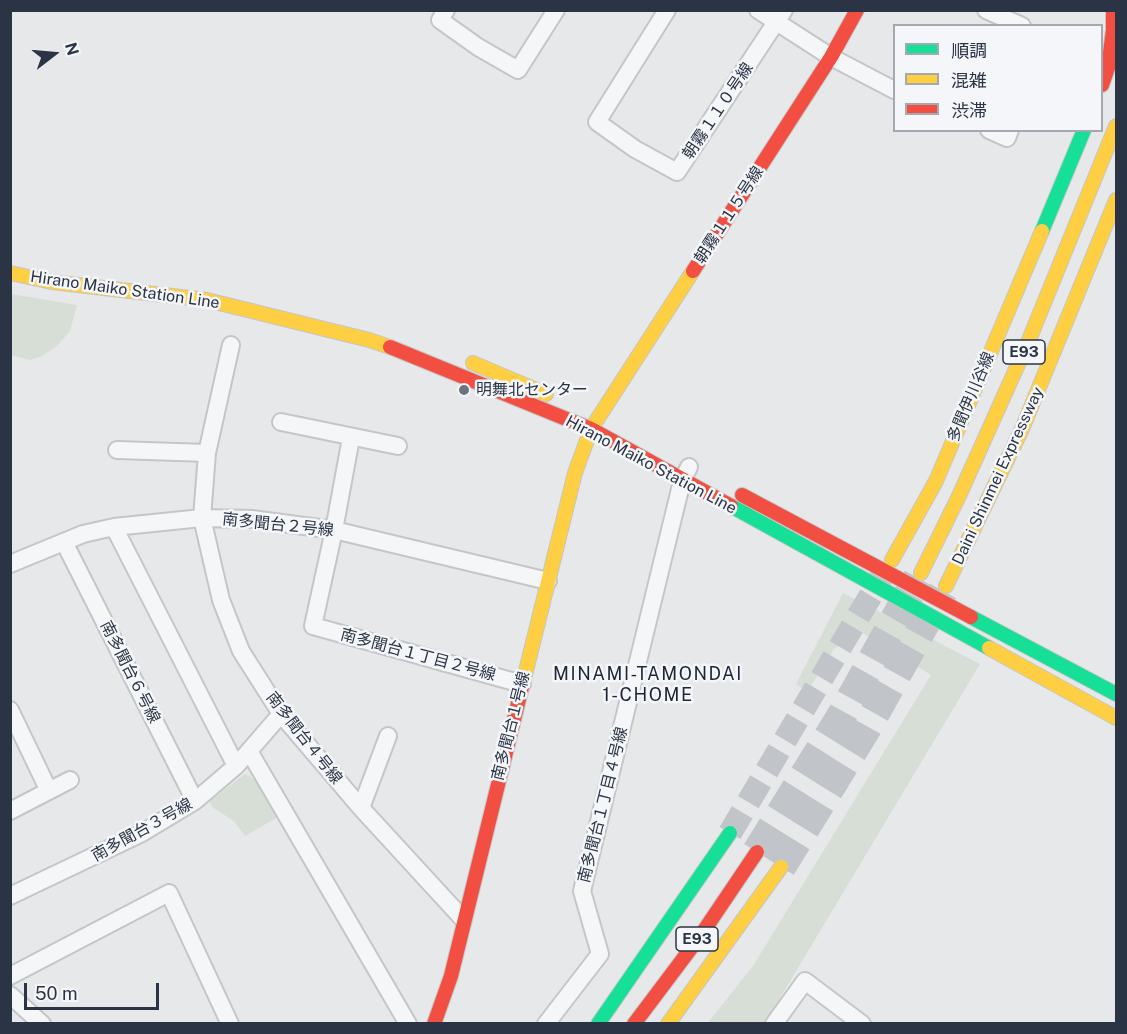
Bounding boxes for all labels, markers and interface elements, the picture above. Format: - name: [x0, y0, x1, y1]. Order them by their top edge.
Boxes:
- north arrow: [24, 24, 84, 84]
- legend: [893, 24, 1103, 132]
- text: N: [61, 40, 83, 58]
- text: 順調: [951, 40, 987, 61]
- street label: 朝霧１１０号線: [679, 59, 757, 163]
- text: 混雑: [951, 70, 987, 91]
- text: 渋滞: [951, 100, 987, 121]
- street label: 朝霧１１５号線: [690, 163, 768, 267]
- street label: Hirano Maiko Station Line: [29, 267, 221, 313]
- road number: E93: [1003, 340, 1045, 364]
- street label: 多聞伊川谷線: [943, 349, 999, 445]
- place label: 明舞北センター: [476, 380, 588, 400]
- marker: 明舞北センター: [457, 383, 471, 397]
- street label: Daini Shinmei Expressway: [948, 384, 1048, 568]
- street label: Hirano Maiko Station Line: [562, 412, 740, 518]
- street label: 南多聞台２号線: [221, 510, 335, 540]
- street label: 南多聞台６号線: [96, 618, 164, 726]
- street label: 南多聞台１丁目２号線: [338, 625, 498, 685]
- district label: MINAMI-TAMONDAI 1-CHOME: [553, 663, 743, 706]
- street label: 南多聞台１号線: [488, 669, 534, 783]
- street label: 南多聞台４号線: [262, 688, 346, 788]
- street label: 南多聞台１丁目４号線: [574, 725, 632, 885]
- street label: 南多聞台３号線: [88, 794, 196, 866]
- road number: E93: [676, 927, 718, 951]
- scale bar: [27, 971, 162, 1009]
- text: 50 m: [35, 983, 78, 1004]

